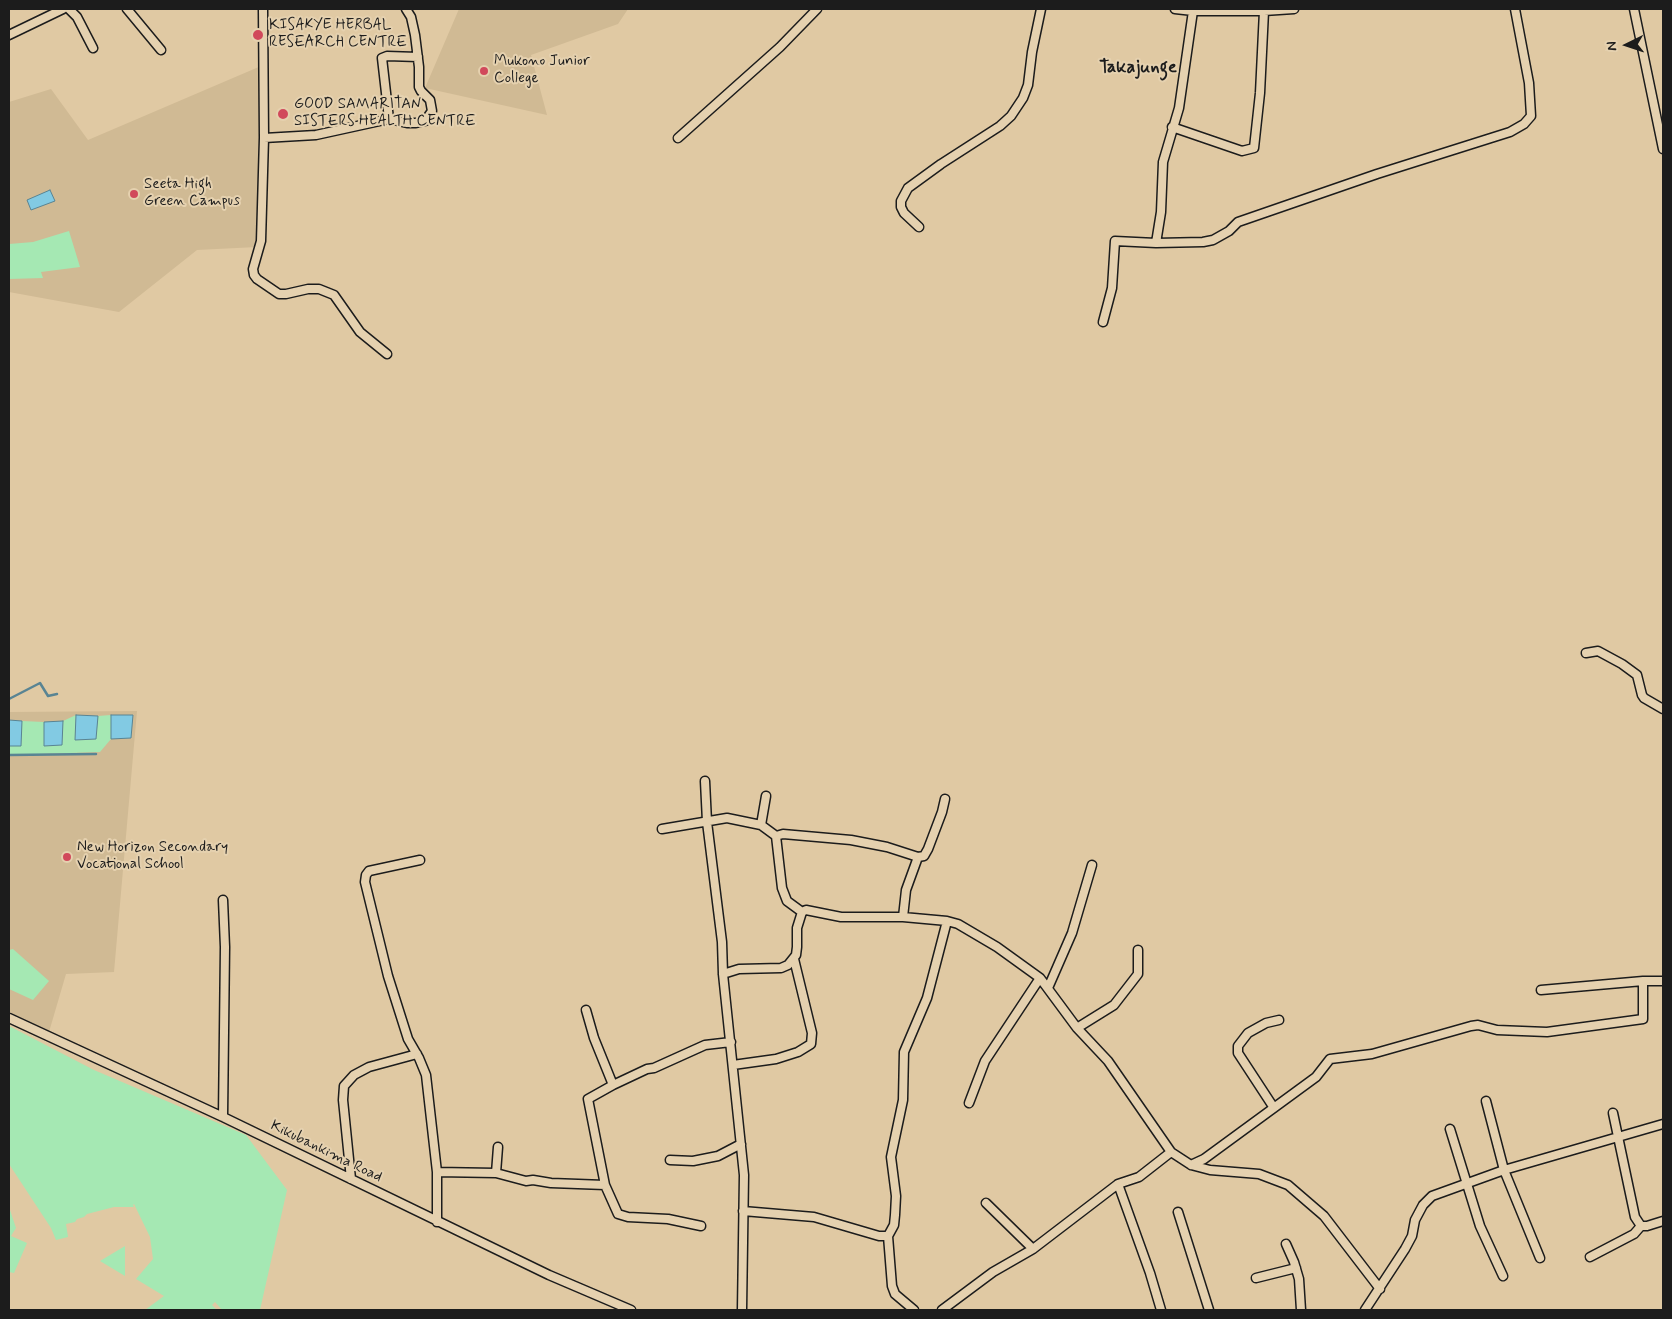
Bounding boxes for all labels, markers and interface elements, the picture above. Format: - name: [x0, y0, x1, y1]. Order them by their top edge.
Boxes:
- place label: KISAKYE HERBAL RESEARCH CENTRE: [269, 17, 407, 52]
- north arrow: [1602, 20, 1652, 70]
- marker: KISAKYE HERBAL RESEARCH CENTRE: [251, 28, 265, 42]
- text: N: [1603, 41, 1621, 51]
- place label: Mukono Junior College: [494, 53, 590, 88]
- district label: Takajunge: [1099, 57, 1177, 79]
- marker: Mukono Junior College: [478, 65, 490, 77]
- place label: GOOD SAMARITAN SISTERS HEALTH CENTRE: [294, 96, 476, 131]
- marker: GOOD SAMARITAN SISTERS HEALTH CENTRE: [276, 107, 290, 121]
- place label: Seeta High Green Campus: [144, 176, 240, 211]
- marker: Seeta High Green Campus: [128, 188, 140, 200]
- place label: New Horizon Secondary Vocational School: [77, 839, 228, 874]
- marker: New Horizon Secondary Vocational School: [61, 851, 73, 863]
- street label: Kikubankima Road: [267, 1117, 385, 1187]

